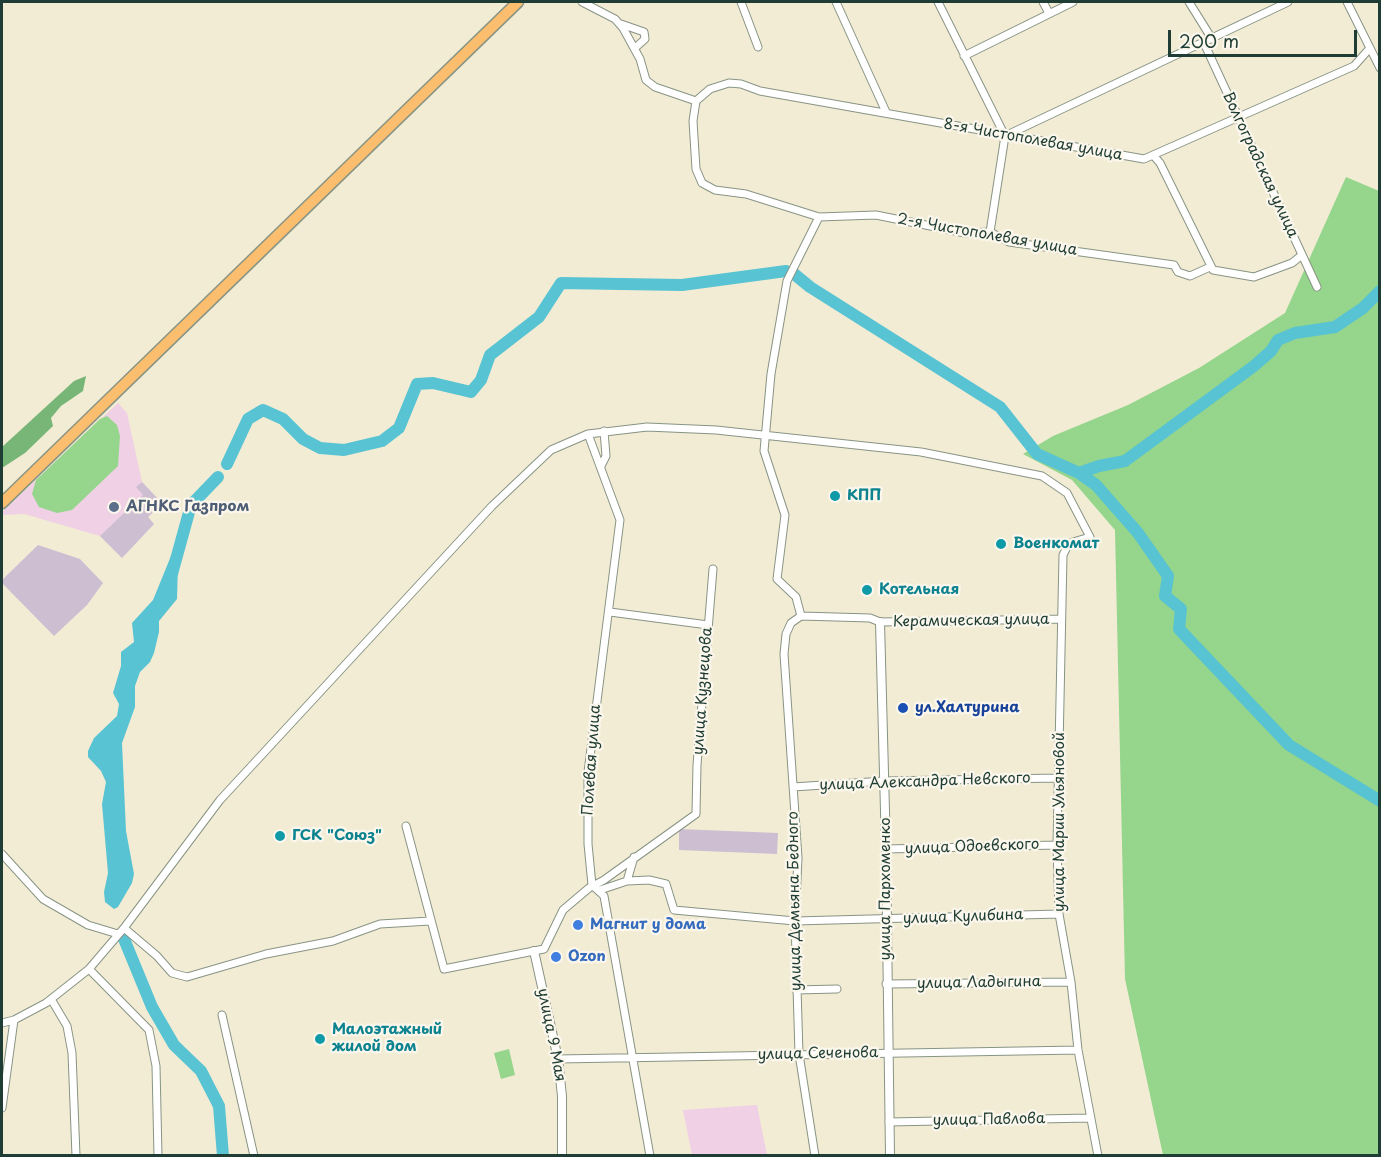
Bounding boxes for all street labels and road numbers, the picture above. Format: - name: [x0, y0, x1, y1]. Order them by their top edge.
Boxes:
- street label: Волгоградская улица: [1218, 89, 1302, 241]
- street label: 8-я Чистополевая улица: [942, 115, 1124, 165]
- street label: 2-я Чистополевая улица: [896, 210, 1078, 260]
- street label: Керамическая улица: [893, 611, 1049, 631]
- street label: улица Кузнецова: [690, 627, 716, 755]
- street label: Полевая улица: [579, 704, 605, 816]
- street label: улица Марии Ульяновой: [1051, 732, 1069, 912]
- street label: улица Александра Невского: [819, 769, 1031, 795]
- street label: улица Демьяна Бедного: [784, 811, 806, 991]
- street label: улица Пархоменко: [877, 817, 895, 961]
- street label: улица Одоевского: [904, 836, 1040, 858]
- street label: улица Кулибина: [902, 906, 1024, 928]
- street label: улица Ладыгина: [917, 973, 1041, 993]
- street label: улица 9 Мая: [533, 987, 569, 1083]
- street label: улица Сеченова: [758, 1044, 878, 1064]
- street label: улица Павлова: [933, 1110, 1045, 1130]

